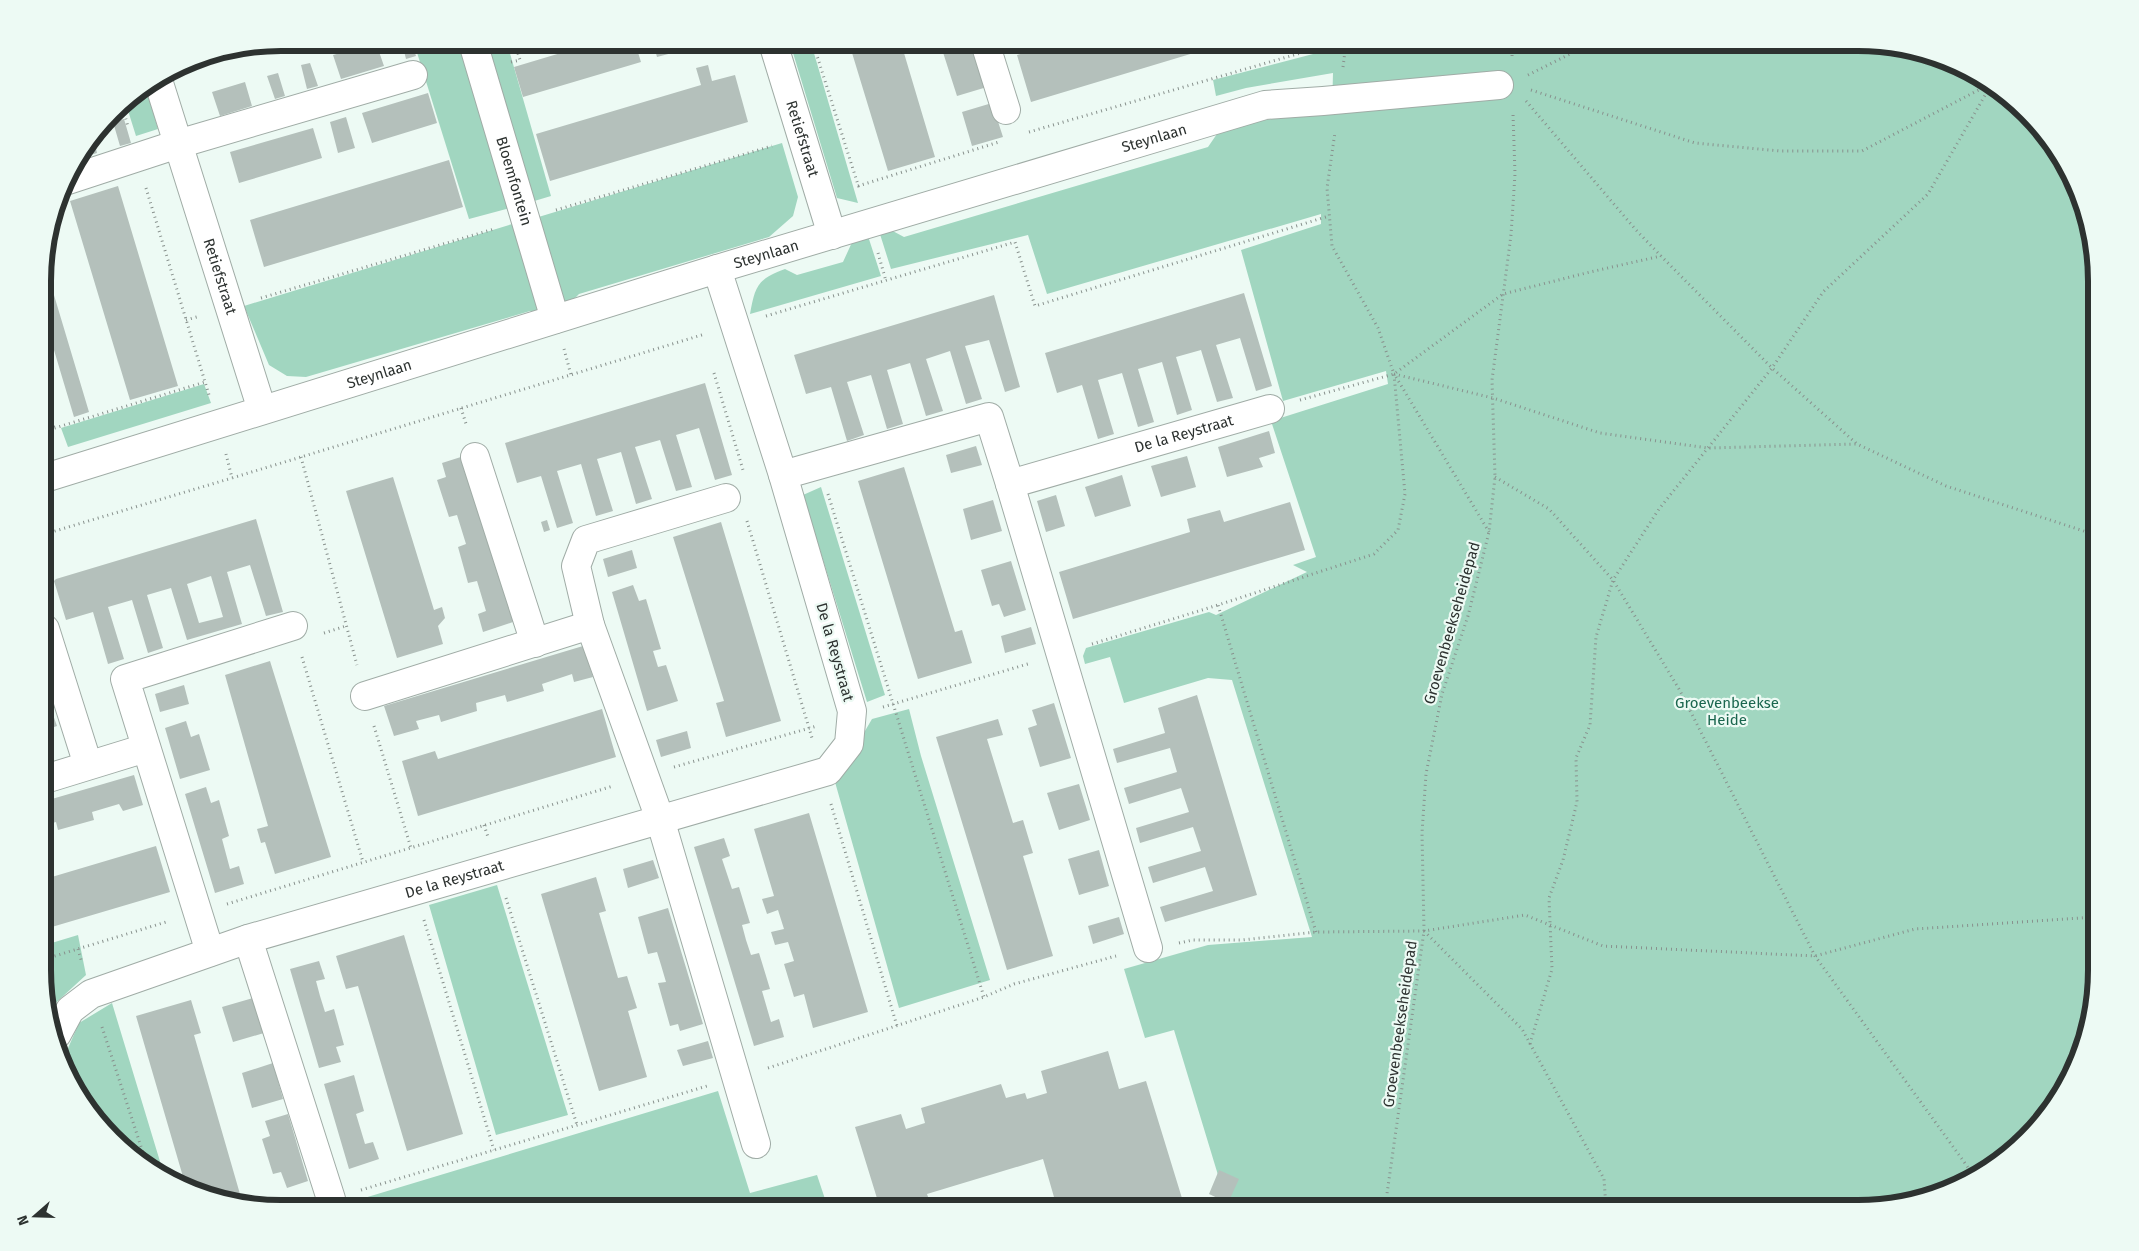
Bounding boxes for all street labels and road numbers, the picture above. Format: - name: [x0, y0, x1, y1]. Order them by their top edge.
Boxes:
- street label: Retiefstraat: [782, 98, 823, 180]
- street label: Steynlaan: [1119, 120, 1189, 156]
- street label: Bloemfontein: [492, 134, 536, 228]
- street label: Retiefstraat: [199, 236, 241, 318]
- street label: Steynlaan: [731, 236, 801, 273]
- street label: Steynlaan: [345, 356, 414, 393]
- street label: De la Reystraat: [1132, 411, 1236, 457]
- street label: Groevenbeekseheidepad: [1420, 540, 1484, 706]
- street label: De la Reystraat: [812, 601, 858, 704]
- street label: De la Reystraat: [403, 856, 507, 902]
- street label: Groevenbeekseheidepad: [1379, 939, 1421, 1109]

